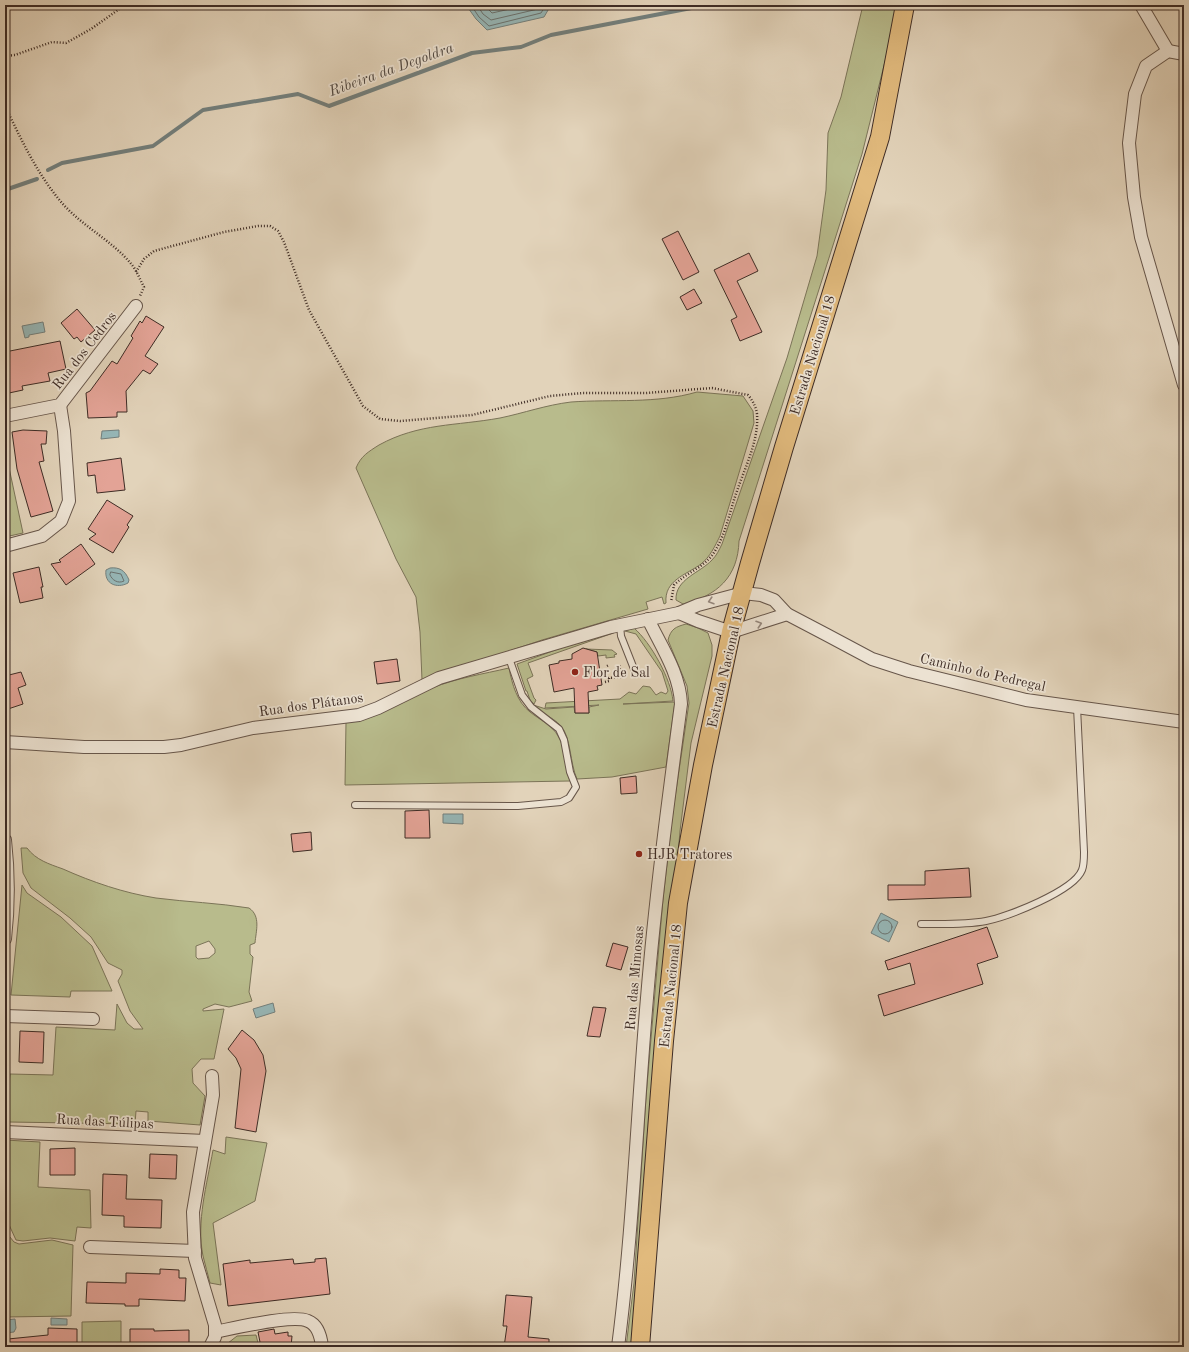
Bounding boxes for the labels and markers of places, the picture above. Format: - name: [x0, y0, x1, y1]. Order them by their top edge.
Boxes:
- place label: Flor de Sal: [583, 666, 650, 680]
- marker: Flor de Sal: [570, 667, 580, 677]
- place label: HJR Tratores: [647, 848, 732, 862]
- marker: HJR Tratores: [634, 849, 644, 859]

